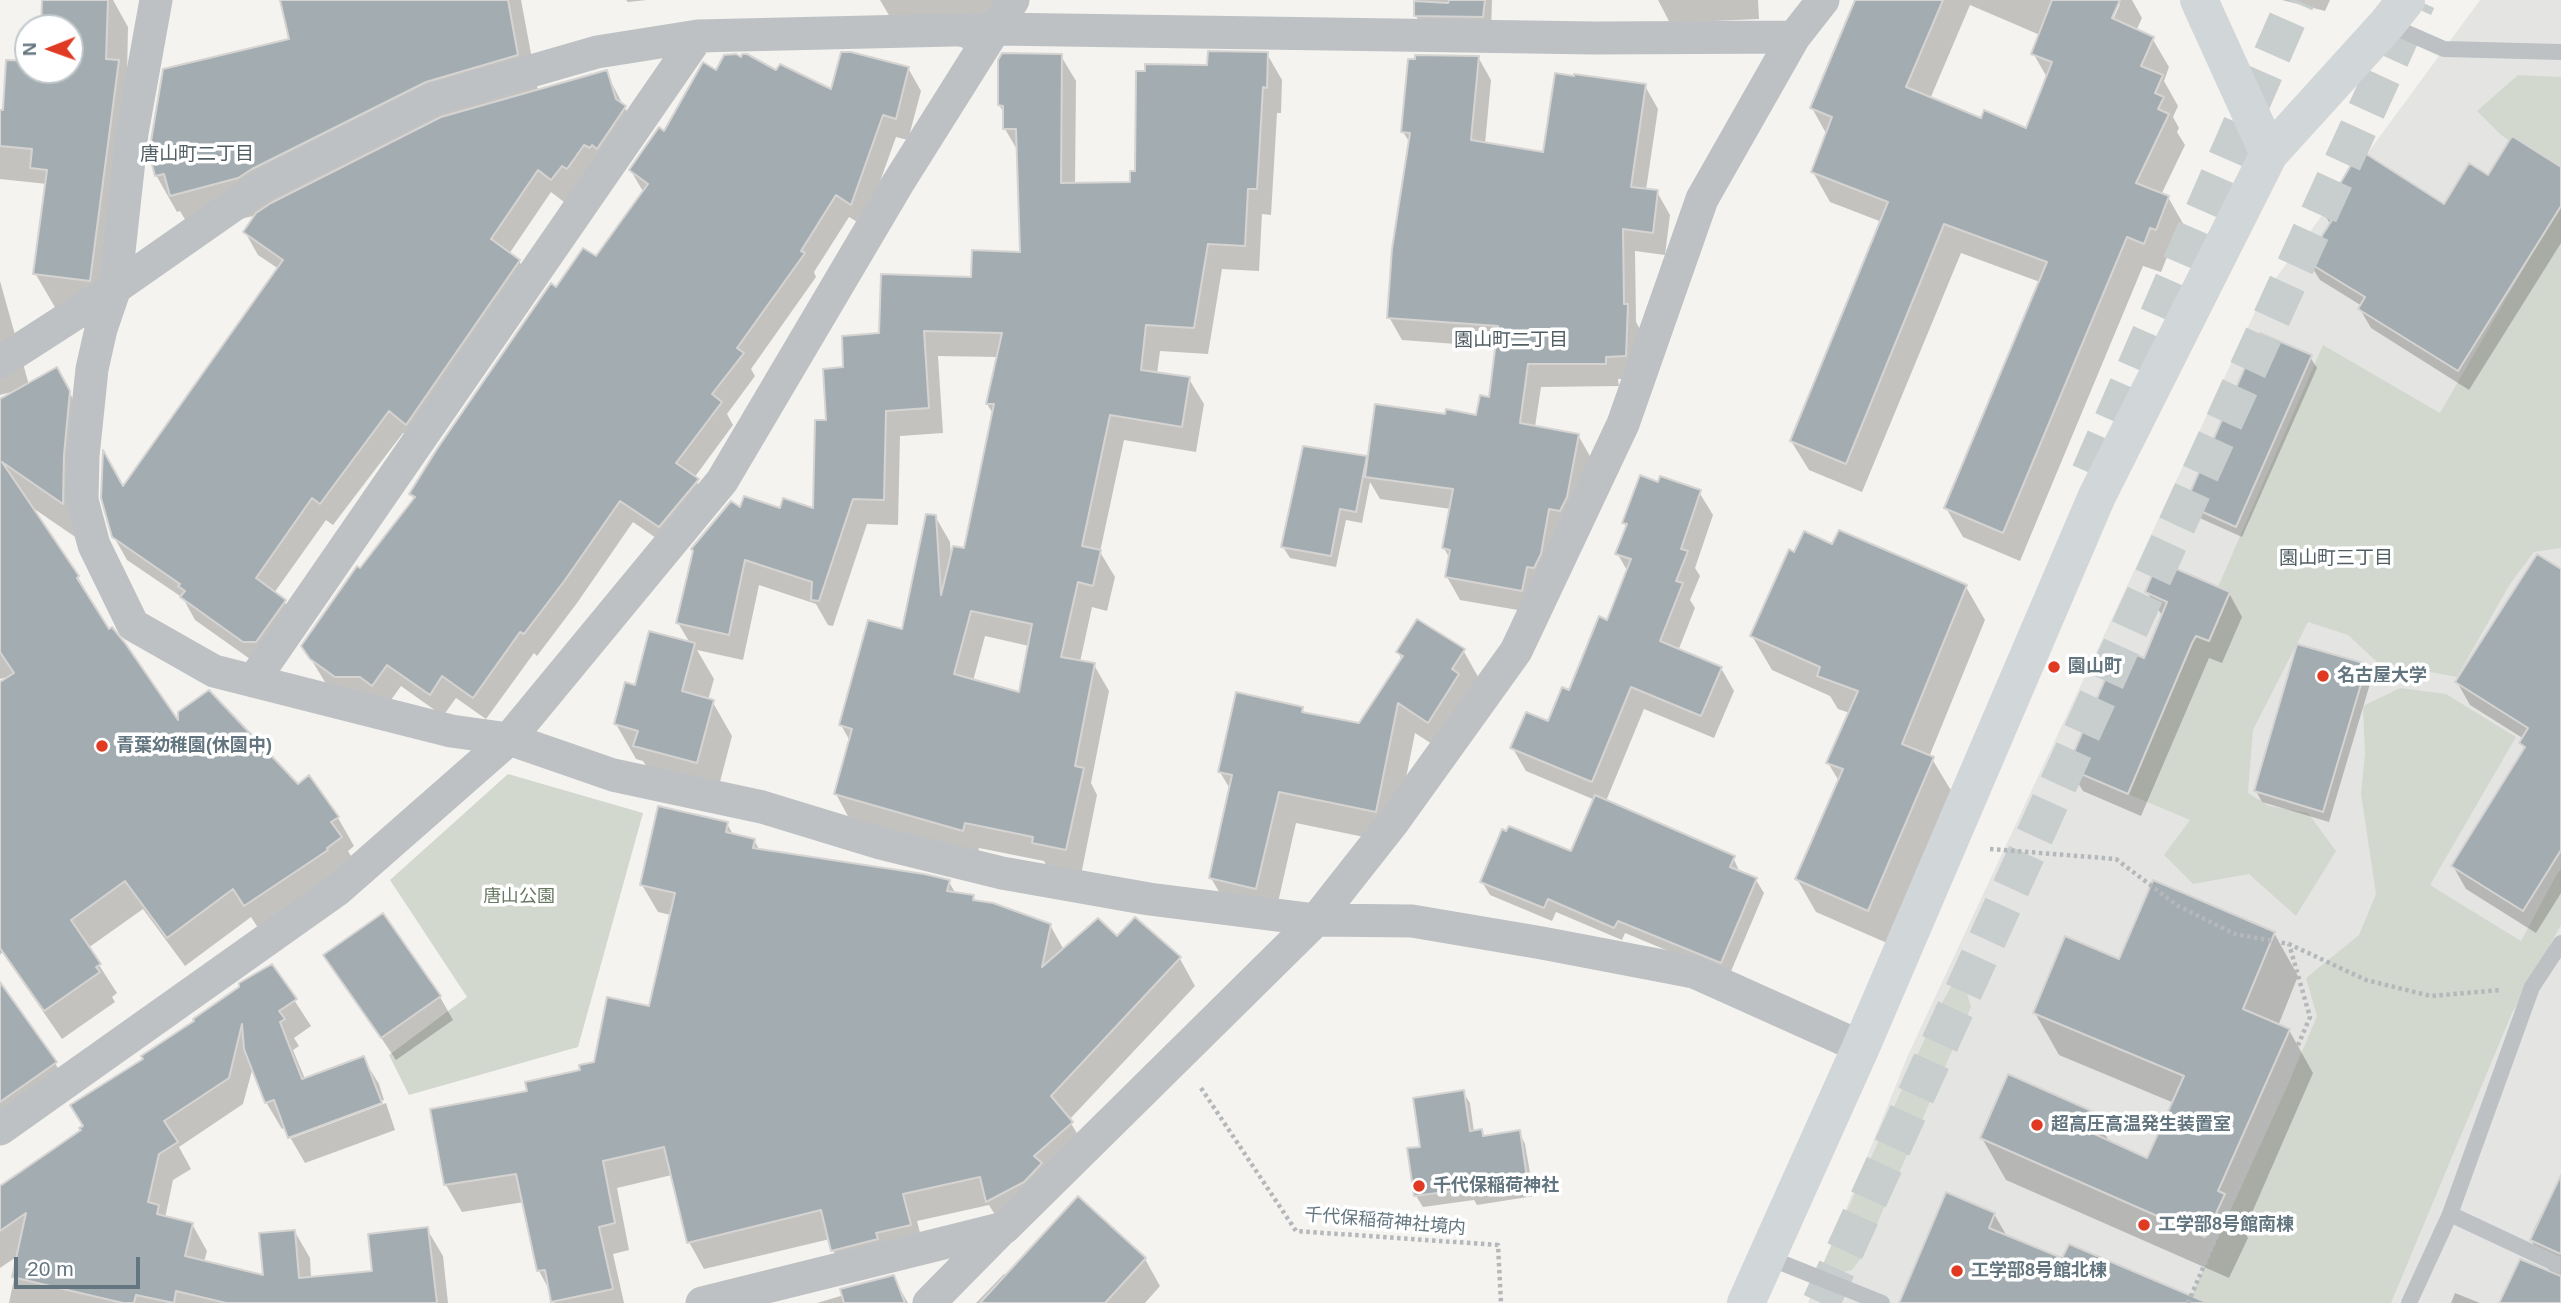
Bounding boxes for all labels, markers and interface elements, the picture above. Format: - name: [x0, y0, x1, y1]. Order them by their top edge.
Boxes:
- north arrow: [14, 14, 84, 84]
- text: N: [19, 42, 40, 56]
- district label: 唐山町二丁目: [140, 144, 254, 166]
- district label: 園山町二丁目: [1454, 330, 1568, 352]
- district label: 園山町三丁目: [2279, 548, 2393, 570]
- place label: 園山町: [2068, 656, 2122, 678]
- marker: 園山町: [2046, 659, 2062, 675]
- place label: 名古屋大学: [2337, 665, 2427, 687]
- marker: 名古屋大学: [2315, 668, 2331, 684]
- place label: 青葉幼稚園(休園中): [116, 735, 272, 757]
- marker: 青葉幼稚園(休園中): [94, 738, 110, 754]
- park label: 唐山公園: [483, 886, 555, 908]
- place label: 超高圧高温発生装置室: [2051, 1114, 2231, 1136]
- marker: 超高圧高温発生装置室: [2029, 1117, 2045, 1133]
- place label: 千代保稲荷神社: [1433, 1175, 1559, 1197]
- marker: 千代保稲荷神社: [1411, 1178, 1427, 1194]
- street label: 千代保稲荷神社境内: [1303, 1204, 1467, 1240]
- place label: 工学部8号館南棟: [2158, 1214, 2294, 1236]
- marker: 工学部8号館南棟: [2136, 1217, 2152, 1233]
- scale bar: [18, 1244, 144, 1288]
- text: 20 m: [27, 1257, 74, 1280]
- place label: 工学部8号館北棟: [1971, 1260, 2107, 1282]
- marker: 工学部8号館北棟: [1949, 1263, 1965, 1279]

